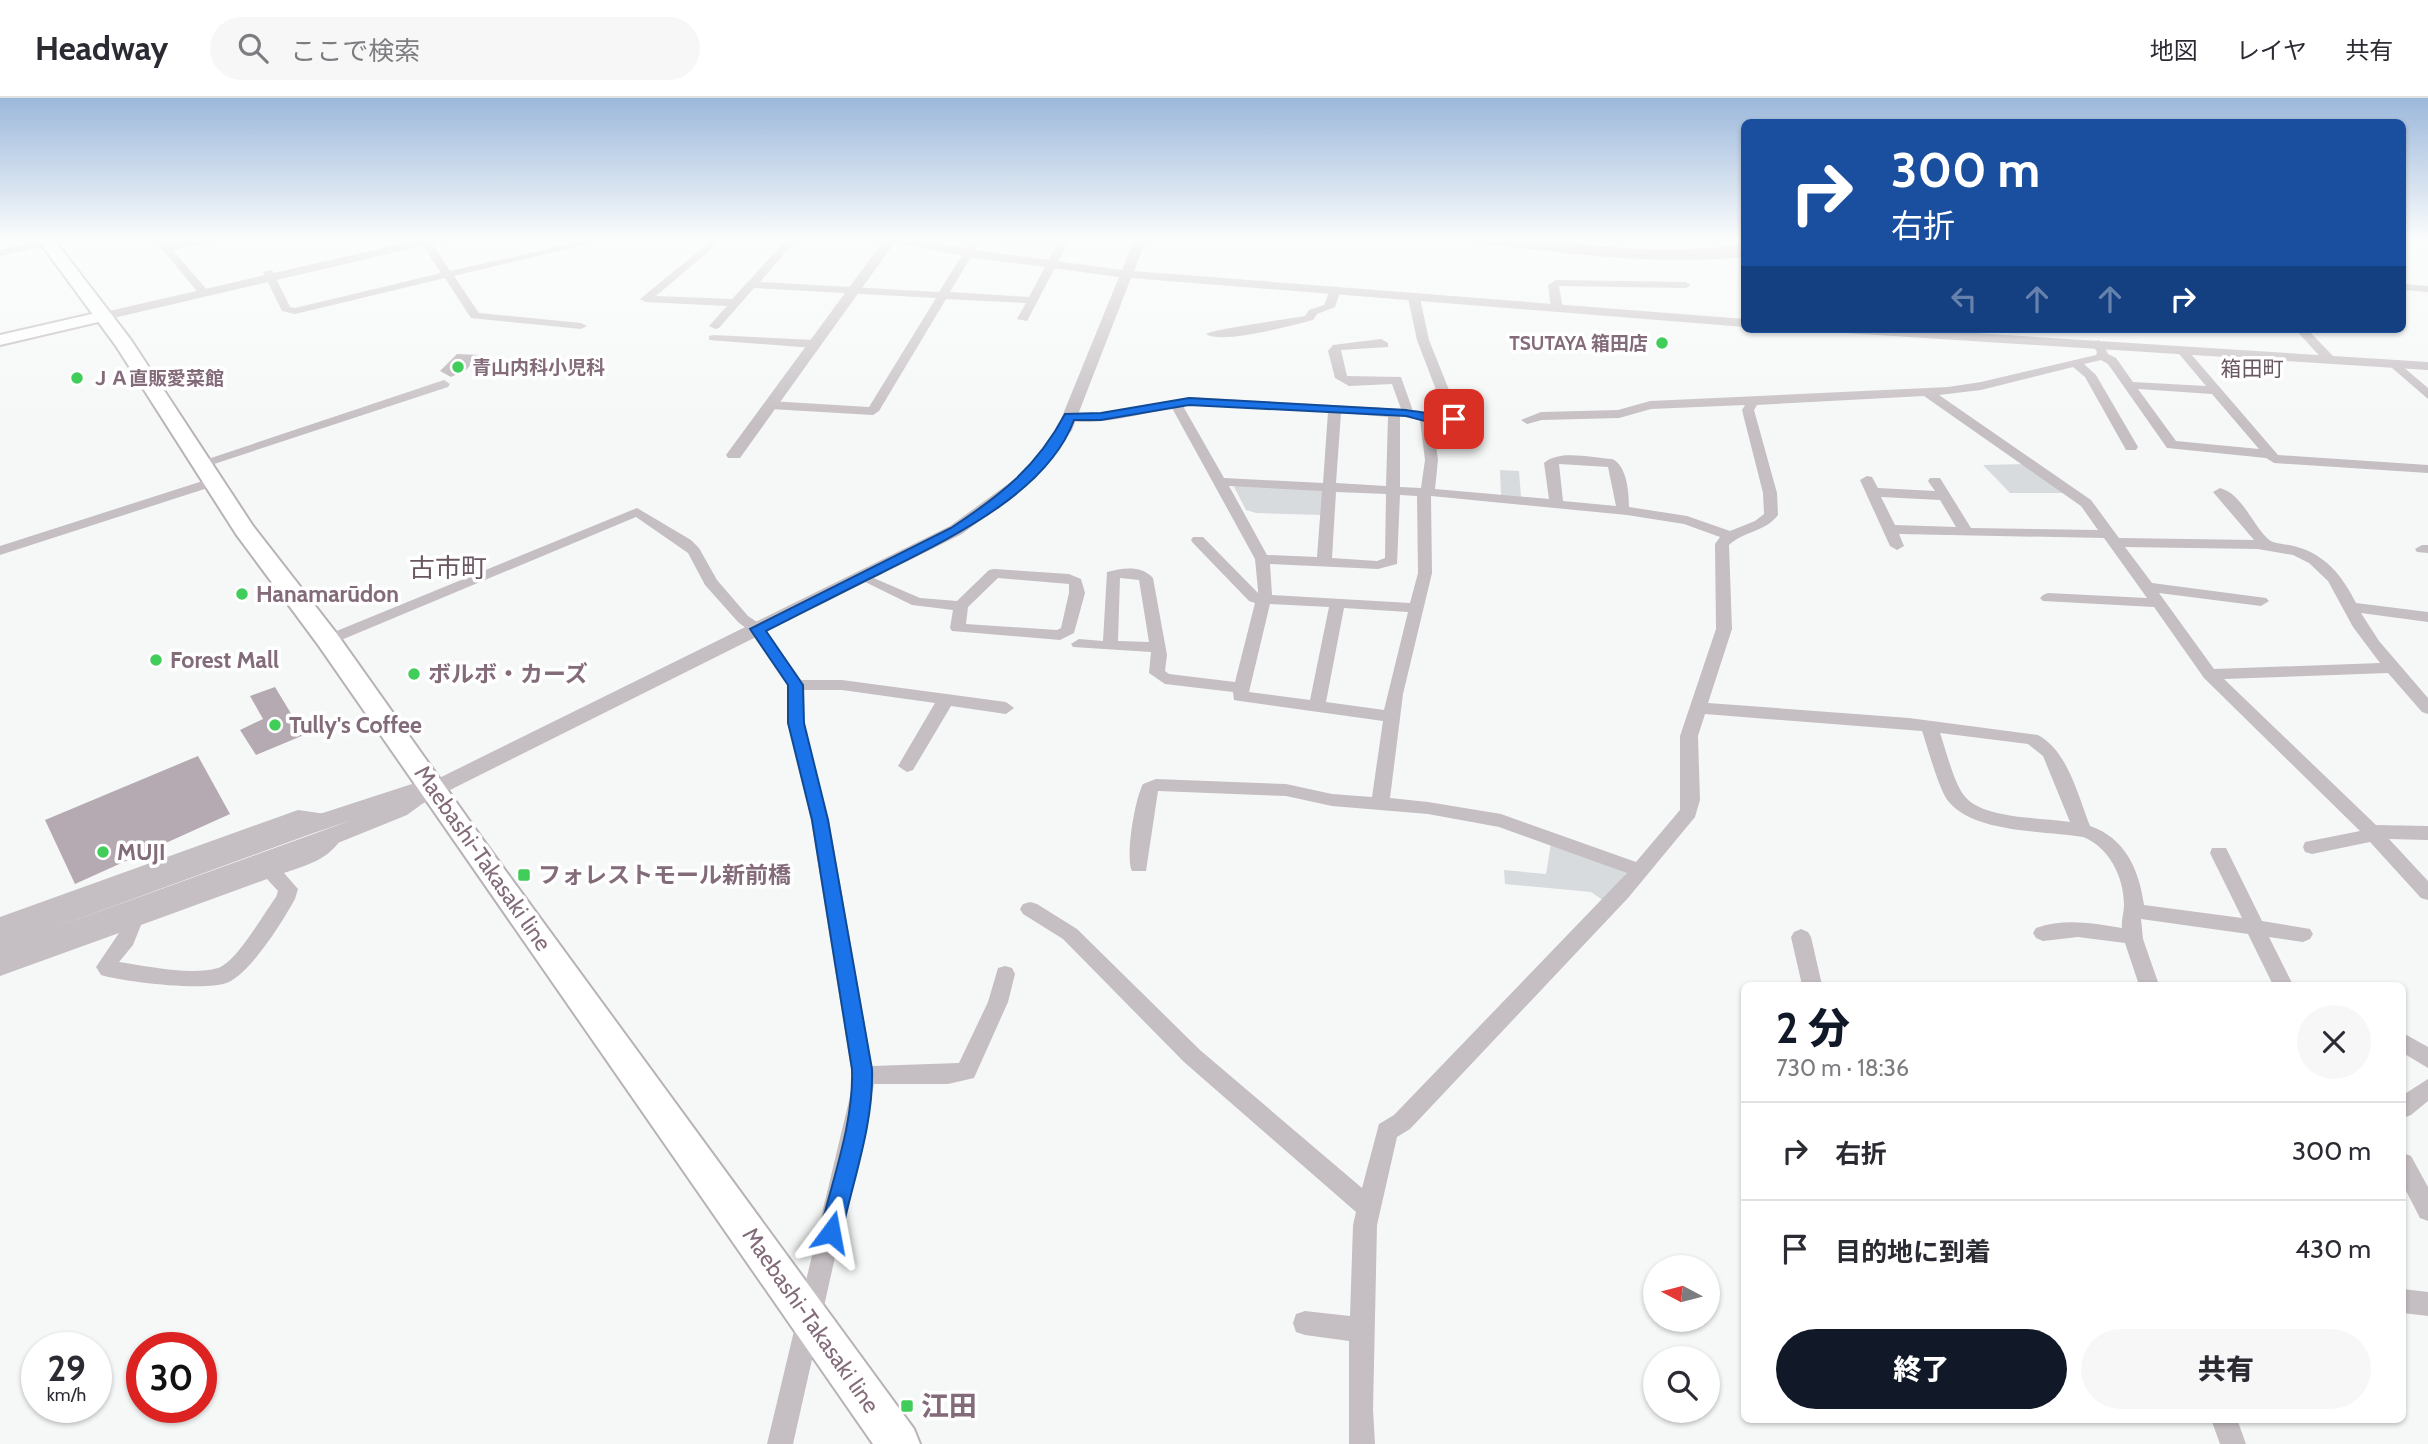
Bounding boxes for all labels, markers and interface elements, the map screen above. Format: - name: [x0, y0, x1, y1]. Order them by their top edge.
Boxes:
- search box: [210, 17, 700, 80]
- text: Headway: [35, 28, 168, 68]
- icon: search: [234, 29, 272, 67]
- text: ここで検索: [290, 35, 420, 67]
- text: 地図: [2150, 36, 2198, 65]
- text: レイヤ: [2236, 36, 2307, 65]
- text: 共有: [2345, 36, 2393, 65]
- text: 300 m: [1891, 140, 2040, 199]
- icon: right: [1776, 147, 1867, 238]
- text: 右折: [1891, 206, 1955, 245]
- icon: left: [1945, 280, 1983, 318]
- icon: ahead: [2018, 280, 2056, 318]
- icon: ahead: [2091, 280, 2129, 318]
- icon: right: [2164, 280, 2202, 318]
- place label: TSUTAYA 箱田店: [1509, 332, 1648, 355]
- marker: TSUTAYA 箱田店: [1654, 335, 1670, 351]
- place label: 青山内科小児科: [472, 356, 605, 379]
- district label: 箱田町: [2221, 356, 2284, 381]
- marker: 青山内科小児科: [450, 359, 466, 375]
- place label: ＪＡ直販愛菜館: [91, 367, 224, 390]
- marker: ＪＡ直販愛菜館: [69, 370, 85, 386]
- pin: [1424, 389, 1484, 449]
- icon: arrive: [1435, 400, 1473, 438]
- district label: 古市町: [409, 552, 487, 584]
- place label: Hanamarūdon: [256, 580, 399, 608]
- marker: Hanamarūdon: [234, 586, 250, 602]
- place label: Forest Mall: [170, 646, 279, 674]
- marker: Forest Mall: [148, 652, 164, 668]
- place label: ボルボ・カーズ: [428, 660, 588, 688]
- marker: ボルボ・カーズ: [406, 666, 422, 682]
- place label: Tully's Coffee: [289, 711, 422, 739]
- marker: Tully's Coffee: [267, 717, 283, 733]
- street label: Maebashi-Takasaki line: [408, 760, 558, 956]
- place label: MUJI: [117, 838, 165, 866]
- marker: MUJI: [95, 844, 111, 860]
- place label: フォレストモール新前橋: [538, 861, 791, 889]
- marker: フォレストモール新前橋: [516, 867, 532, 883]
- text: 2 分: [1776, 1002, 1850, 1054]
- button: close: [2297, 1005, 2371, 1079]
- text: 730 m · 18:36: [1776, 1054, 1909, 1082]
- icon: right: [1776, 1132, 1814, 1170]
- text: 300 m: [2292, 1135, 2371, 1167]
- text: 右折: [1835, 1138, 1887, 1170]
- position arrow: [794, 1195, 868, 1269]
- street label: Maebashi-Takasaki line: [736, 1222, 886, 1418]
- icon: arrive: [1776, 1230, 1814, 1268]
- text: 430 m: [2295, 1233, 2371, 1265]
- text: 目的地に到着: [1835, 1236, 1991, 1268]
- north arrow: [1643, 1255, 1720, 1332]
- map controls: [1643, 1255, 1720, 1423]
- button: 終了: [1776, 1329, 2067, 1409]
- button: 共有: [2081, 1329, 2371, 1409]
- speed limit sign: 30: [126, 1332, 217, 1423]
- button: search: [1643, 1346, 1720, 1423]
- text: 29: [47, 1347, 86, 1390]
- text: km/h: [47, 1384, 86, 1406]
- place label: 江田: [921, 1389, 977, 1423]
- marker: 江田: [899, 1398, 915, 1414]

